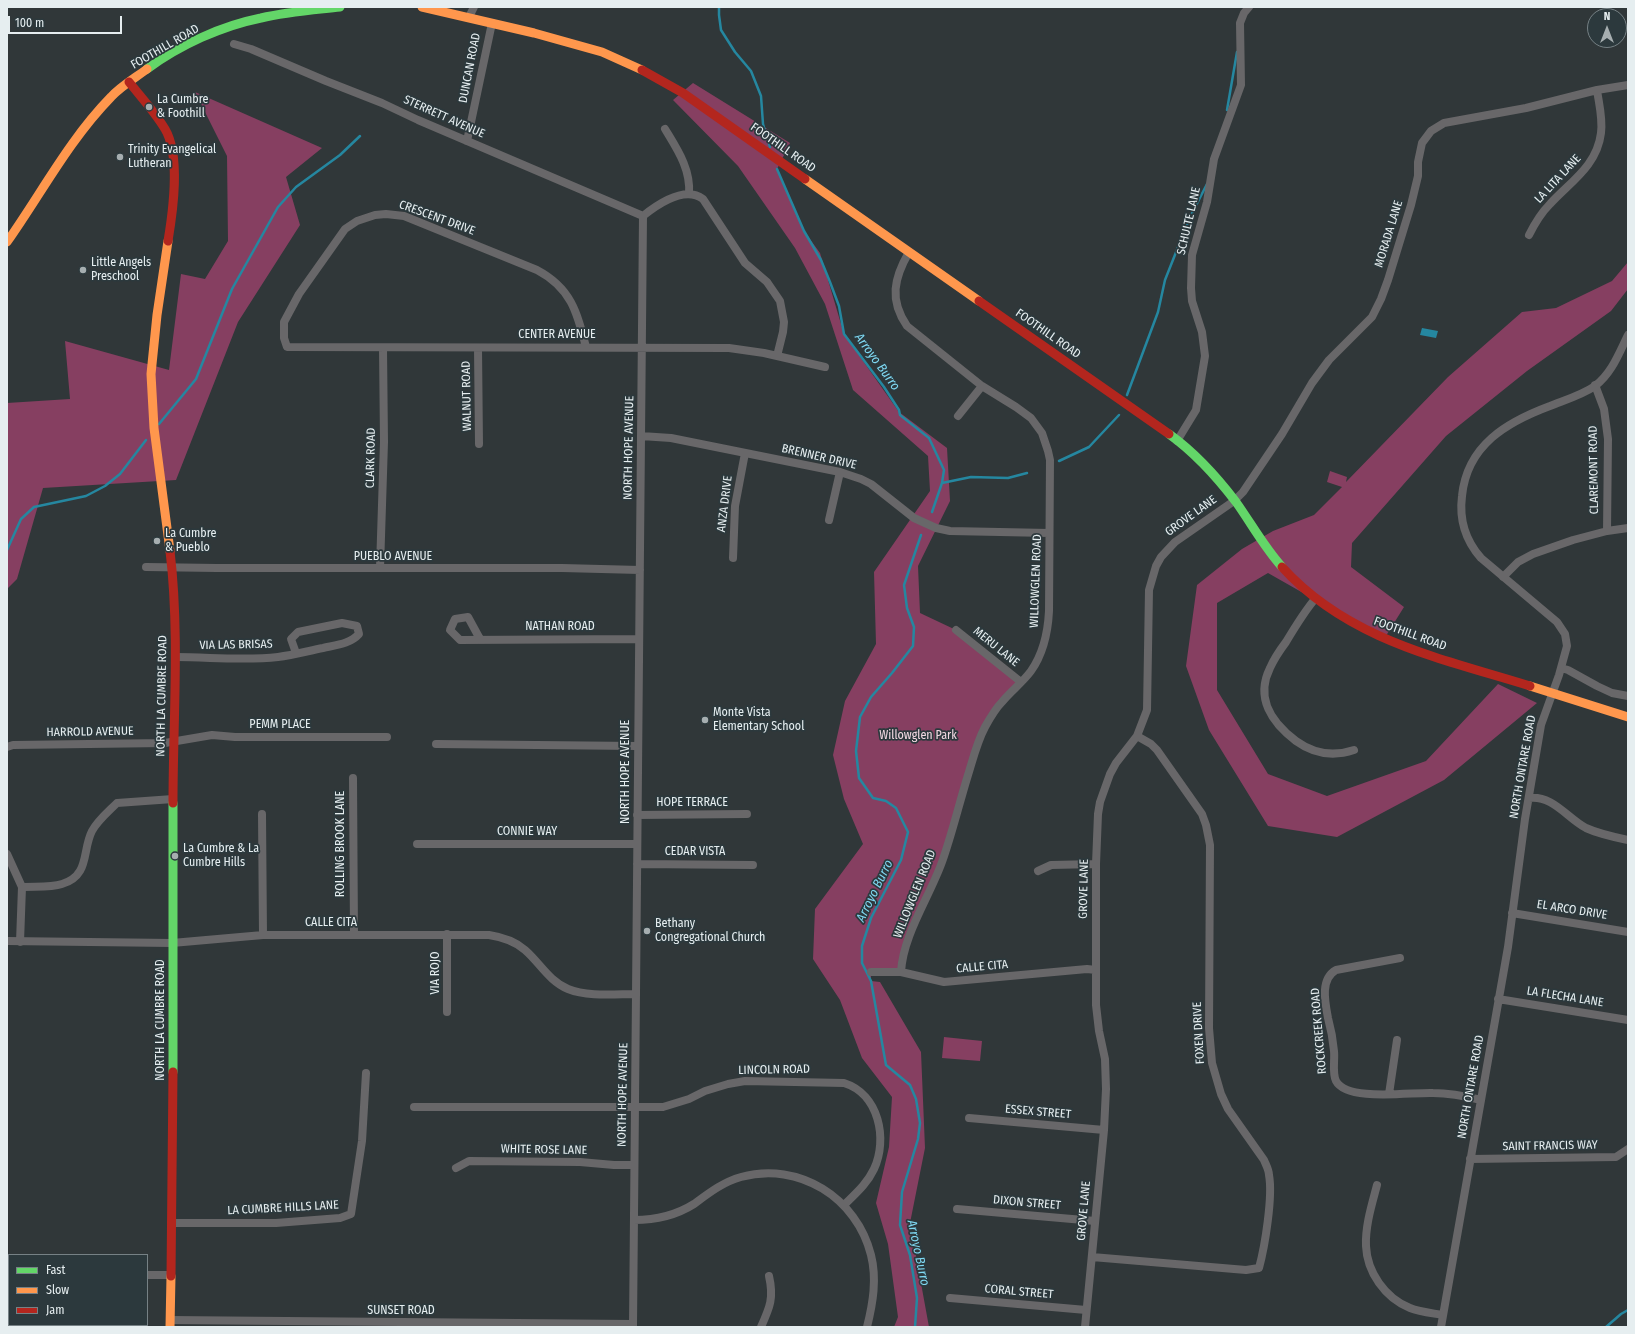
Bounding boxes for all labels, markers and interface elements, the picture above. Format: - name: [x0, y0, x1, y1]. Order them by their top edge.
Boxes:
- scale bar: [10, 8, 124, 34]
- north arrow: [1587, 8, 1627, 48]
- text: N: [1604, 10, 1610, 23]
- text: 100 m: [15, 16, 44, 30]
- street label: FOOTHILL ROAD: [128, 22, 202, 72]
- street label: DUNCAN ROAD: [456, 32, 484, 104]
- place label: La Cumbre & Foothill: [157, 93, 208, 121]
- street label: STERRETT AVENUE: [401, 93, 487, 141]
- marker: La Cumbre & Foothill: [144, 102, 154, 112]
- street label: FOOTHILL ROAD: [748, 120, 818, 176]
- place label: Trinity Evangelical Lutheran: [128, 143, 216, 171]
- marker: Trinity Evangelical Lutheran: [115, 152, 125, 162]
- street label: LA LITA LANE: [1532, 152, 1584, 206]
- street label: SCHULTE LANE: [1174, 186, 1204, 256]
- street label: CRESCENT DRIVE: [397, 198, 477, 238]
- street label: MORADA LANE: [1372, 199, 1406, 269]
- place label: Little Angels Preschool: [91, 256, 151, 284]
- marker: Little Angels Preschool: [78, 265, 88, 275]
- street label: FOOTHILL ROAD: [1013, 306, 1083, 362]
- street label: CENTER AVENUE: [518, 328, 596, 342]
- water label: Arroyo Burro: [851, 330, 903, 394]
- street label: WALNUT ROAD: [459, 361, 475, 431]
- street label: NORTH HOPE AVENUE: [621, 396, 637, 500]
- street label: CLAREMONT ROAD: [1586, 426, 1602, 514]
- street label: CLARK ROAD: [363, 428, 379, 488]
- street label: BRENNER DRIVE: [780, 441, 858, 473]
- street label: ANZA DRIVE: [714, 475, 736, 533]
- street label: GROVE LANE: [1163, 493, 1219, 539]
- place label: La Cumbre & Pueblo: [165, 527, 216, 555]
- street label: WILLOWGLEN ROAD: [1027, 534, 1045, 628]
- marker: La Cumbre & Pueblo: [152, 536, 162, 546]
- street label: PUEBLO AVENUE: [354, 550, 432, 564]
- street label: FOOTHILL ROAD: [1372, 614, 1448, 654]
- street label: NATHAN ROAD: [525, 620, 595, 634]
- street label: MERU LANE: [970, 624, 1022, 670]
- street label: NORTH LA CUMBRE ROAD: [154, 635, 170, 757]
- street label: VIA LAS BRISAS: [199, 637, 273, 653]
- place label: Monte Vista Elementary School: [713, 706, 804, 734]
- street label: NORTH ONTARE ROAD: [1507, 714, 1539, 820]
- marker: Monte Vista Elementary School: [700, 715, 710, 725]
- street label: PEMM PLACE: [249, 718, 311, 732]
- street label: NORTH HOPE AVENUE: [619, 720, 633, 824]
- street label: HARROLD AVENUE: [46, 724, 134, 740]
- park label: Willowglen Park: [879, 729, 957, 743]
- street label: ROLLING BROOK LANE: [334, 791, 348, 897]
- street label: HOPE TERRACE: [656, 796, 728, 810]
- street label: CONNIE WAY: [497, 825, 557, 839]
- place label: La Cumbre & La Cumbre Hills: [183, 842, 259, 870]
- street label: CEDAR VISTA: [665, 845, 725, 859]
- street label: WILLOWGLEN ROAD: [891, 848, 939, 940]
- marker: La Cumbre & La Cumbre Hills: [170, 851, 180, 861]
- water label: Arroyo Burro: [853, 857, 897, 925]
- street label: GROVE LANE: [1076, 859, 1092, 919]
- street label: EL ARCO DRIVE: [1536, 897, 1608, 923]
- street label: CALLE CITA: [305, 916, 357, 930]
- place label: Bethany Congregational Church: [655, 917, 765, 945]
- marker: Bethany Congregational Church: [642, 926, 652, 936]
- street label: VIA ROJO: [429, 951, 443, 995]
- street label: CALLE CITA: [955, 958, 1009, 976]
- street label: NORTH LA CUMBRE ROAD: [154, 959, 168, 1081]
- street label: LA FLECHA LANE: [1526, 984, 1604, 1010]
- street label: ROCKCREEK ROAD: [1308, 987, 1330, 1075]
- street label: FOXEN DRIVE: [1190, 1001, 1208, 1065]
- street label: NORTH ONTARE ROAD: [1455, 1034, 1487, 1140]
- street label: NORTH HOPE AVENUE: [615, 1043, 631, 1147]
- street label: LINCOLN ROAD: [738, 1062, 810, 1078]
- street label: ESSEX STREET: [1004, 1102, 1072, 1122]
- street label: SAINT FRANCIS WAY: [1502, 1138, 1598, 1154]
- street label: WHITE ROSE LANE: [501, 1142, 587, 1158]
- street label: GROVE LANE: [1074, 1181, 1094, 1241]
- street label: DIXON STREET: [992, 1193, 1062, 1213]
- street label: LA CUMBRE HILLS LANE: [227, 1198, 339, 1218]
- water label: Arroyo Burro: [903, 1219, 933, 1287]
- legend: [8, 1254, 148, 1326]
- text: Fast: [46, 1263, 65, 1277]
- street label: CORAL STREET: [984, 1282, 1054, 1302]
- text: Slow: [46, 1283, 69, 1297]
- text: Jam: [46, 1303, 64, 1317]
- street label: SUNSET ROAD: [367, 1304, 435, 1318]

